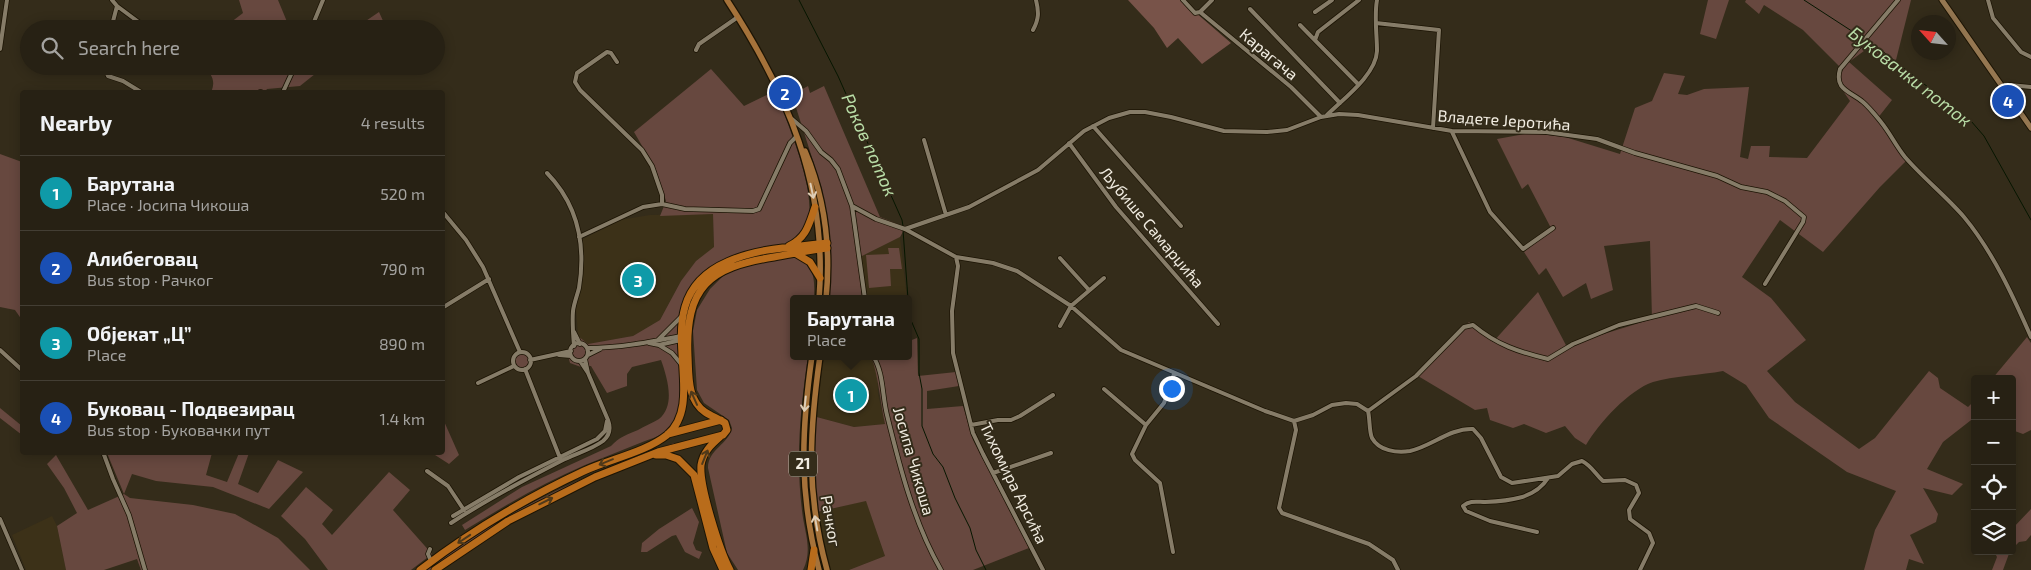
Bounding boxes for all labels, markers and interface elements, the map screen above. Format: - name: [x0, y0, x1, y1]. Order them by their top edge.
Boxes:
- north arrow: [1911, 15, 1956, 60]
- search box: [20, 20, 445, 75]
- water label: Буковачки поток: [1845, 21, 1977, 131]
- street label: Карагача: [1236, 24, 1302, 83]
- icon: search: [38, 34, 66, 62]
- text: Search here: [78, 36, 180, 59]
- pin: 2: [769, 74, 801, 112]
- pin: 4: [1992, 82, 2024, 120]
- water label: Роков поток: [837, 90, 903, 200]
- street label: Владете Јеротића: [1437, 105, 1571, 134]
- text: Nearby: [40, 110, 112, 135]
- text: 4 results: [361, 113, 425, 132]
- street label: Љубише Самарџића: [1095, 162, 1209, 292]
- text: Барутана: [87, 172, 175, 195]
- one-way arrow: [808, 183, 817, 199]
- text: 1: [53, 184, 59, 203]
- text: 520 m: [380, 184, 425, 203]
- text: Place · Јосипа Чикоша: [87, 195, 249, 214]
- text: Алибеговац: [87, 247, 198, 270]
- text: 2: [51, 259, 61, 278]
- text: 790 m: [380, 259, 425, 278]
- pin: 3: [622, 261, 654, 299]
- text: Bus stop · Рачког: [87, 270, 213, 289]
- popup: [790, 295, 912, 360]
- text: Барутана: [807, 307, 895, 330]
- text: Објекат „Ц”: [87, 322, 191, 345]
- text: Place: [807, 330, 846, 349]
- text: 3: [51, 334, 61, 353]
- text: 890 m: [379, 334, 425, 353]
- text: Place: [87, 345, 126, 364]
- map controls: [1971, 375, 2016, 555]
- button: +: [1971, 375, 2016, 420]
- pin: 1: [835, 376, 867, 414]
- your location: [1159, 376, 1185, 402]
- one-way arrow: [689, 391, 699, 406]
- one-way arrow: [800, 396, 810, 412]
- text: Буковац - Подвезирац: [87, 397, 295, 420]
- street label: Јосипа Чикоша: [890, 404, 939, 517]
- text: 4: [51, 409, 61, 428]
- text: 1.4 km: [380, 409, 425, 428]
- street label: Тихомира Арсића: [977, 419, 1052, 547]
- text: Bus stop · Буковачки пут: [87, 420, 270, 439]
- button: −: [1971, 420, 2016, 465]
- one-way arrow: [701, 449, 710, 464]
- road number: 21: [789, 452, 817, 476]
- one-way arrow: [599, 457, 614, 467]
- button: locate: [1971, 465, 2016, 510]
- street label: Рачког: [818, 494, 845, 549]
- one-way arrow: [538, 495, 553, 505]
- button: layers: [1971, 510, 2016, 555]
- one-way arrow: [811, 515, 821, 531]
- one-way arrow: [457, 534, 471, 544]

